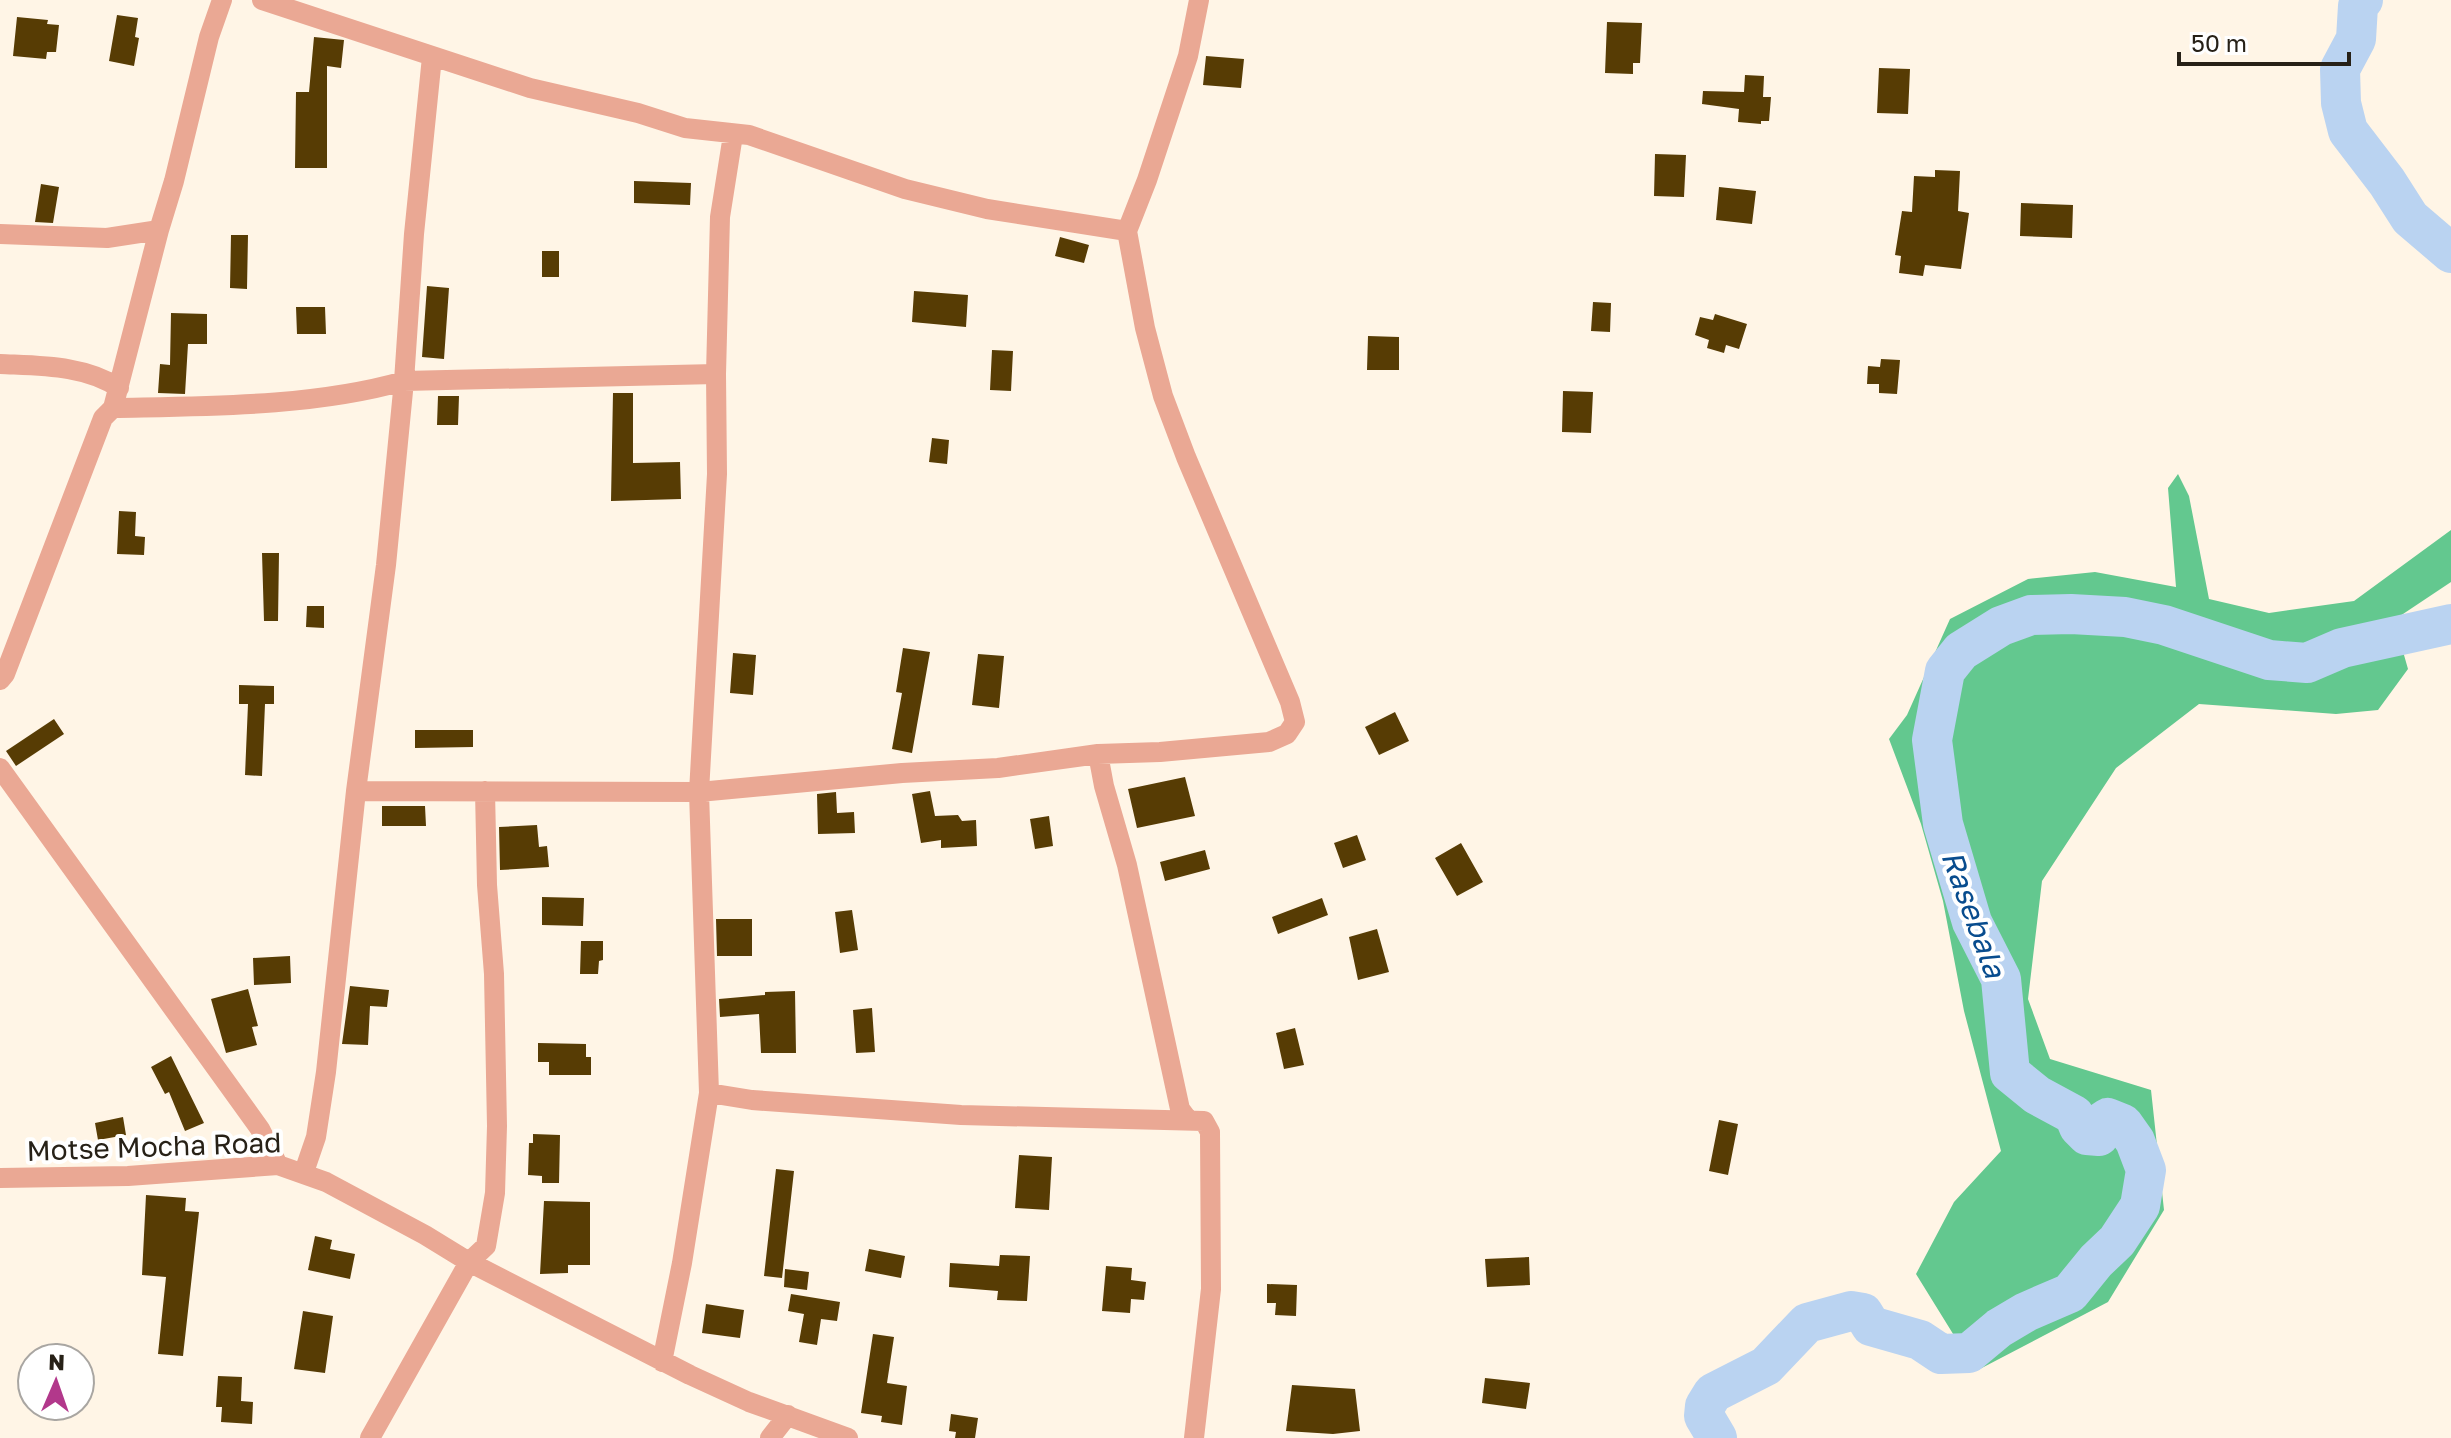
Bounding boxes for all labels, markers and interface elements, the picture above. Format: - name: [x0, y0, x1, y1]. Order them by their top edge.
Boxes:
- scale bar: [2179, 16, 2349, 66]
- text: 50 m: [2191, 28, 2247, 57]
- water label: Rasebala: [1934, 846, 2014, 983]
- street label: Motse Mocha Road: [26, 1125, 282, 1167]
- north arrow: [16, 1342, 96, 1422]
- text: N: [48, 1348, 66, 1375]

